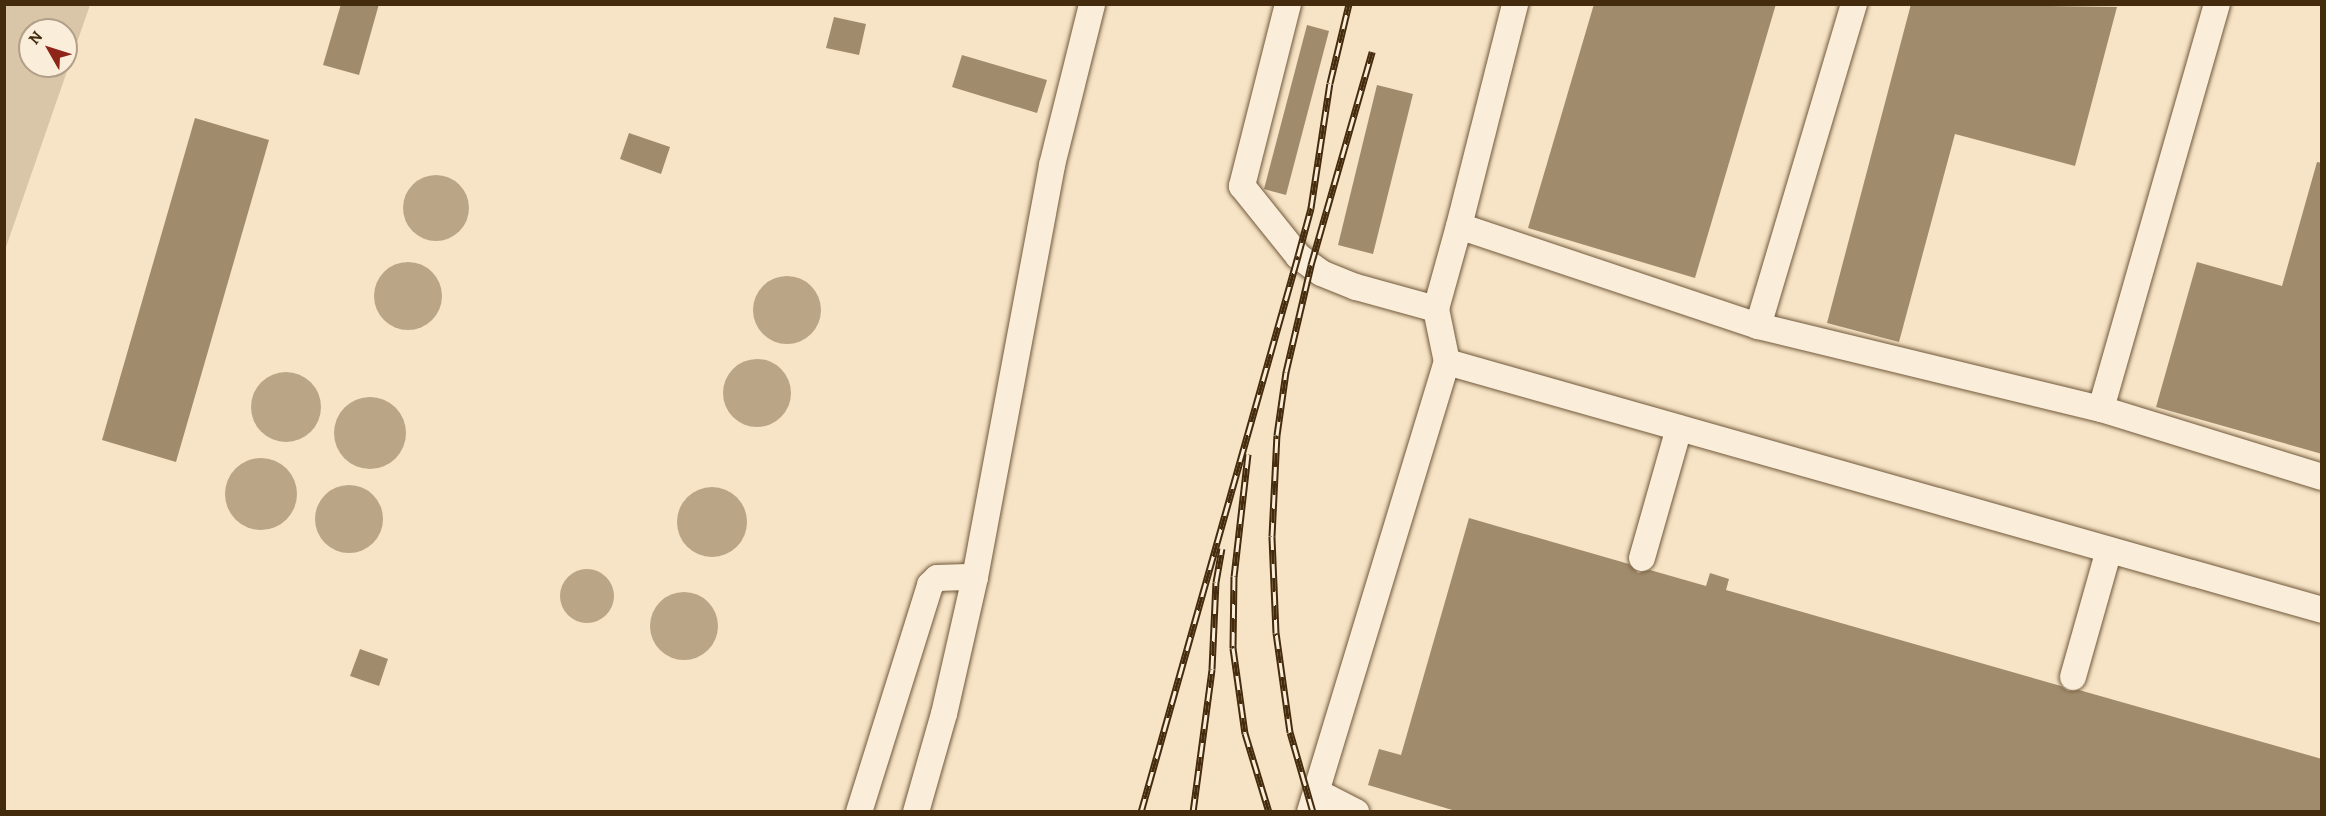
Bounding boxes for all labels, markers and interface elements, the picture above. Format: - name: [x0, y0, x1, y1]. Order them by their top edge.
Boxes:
- north arrow: [18, 18, 78, 78]
- text: N: [23, 26, 48, 49]

